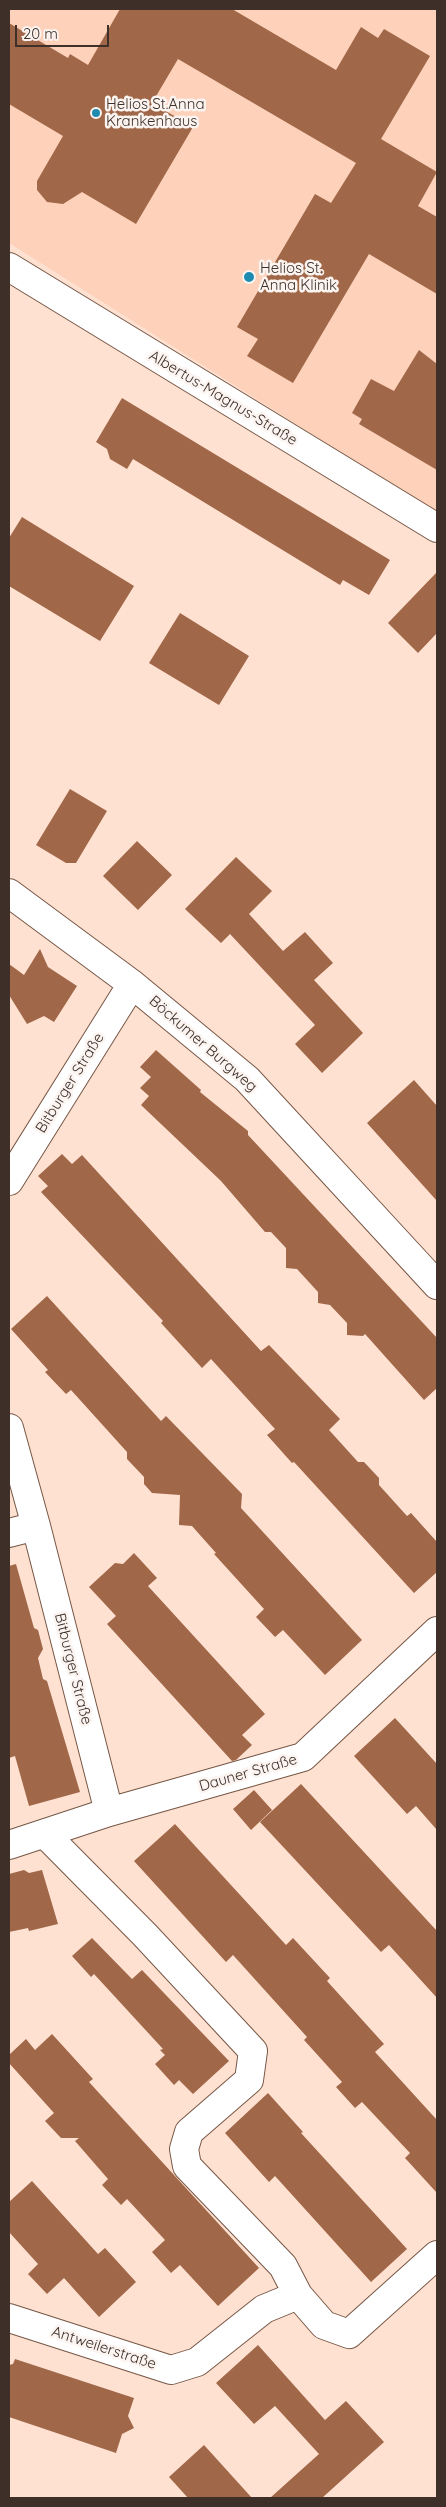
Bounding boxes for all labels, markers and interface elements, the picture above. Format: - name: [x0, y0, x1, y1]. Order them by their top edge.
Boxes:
- scale bar: [18, 15, 111, 47]
- text: 20 m: [23, 24, 58, 43]
- place label: Helios St.Anna Krankenhaus: [106, 95, 204, 130]
- marker: Helios St.Anna Krankenhaus: [90, 107, 102, 119]
- place label: Helios St. Anna Klinik: [260, 259, 337, 294]
- marker: Helios St. Anna Klinik: [242, 270, 256, 284]
- street label: Albertus-Magnus-Straße: [146, 347, 300, 449]
- street label: Böckumer Burgweg: [145, 992, 261, 1096]
- street label: Bitburger Straße: [32, 1030, 108, 1136]
- street label: Bitburger Straße: [50, 1611, 96, 1727]
- street label: Dauner Straße: [197, 1750, 299, 1796]
- street label: Antweilerstraße: [49, 2323, 159, 2373]

